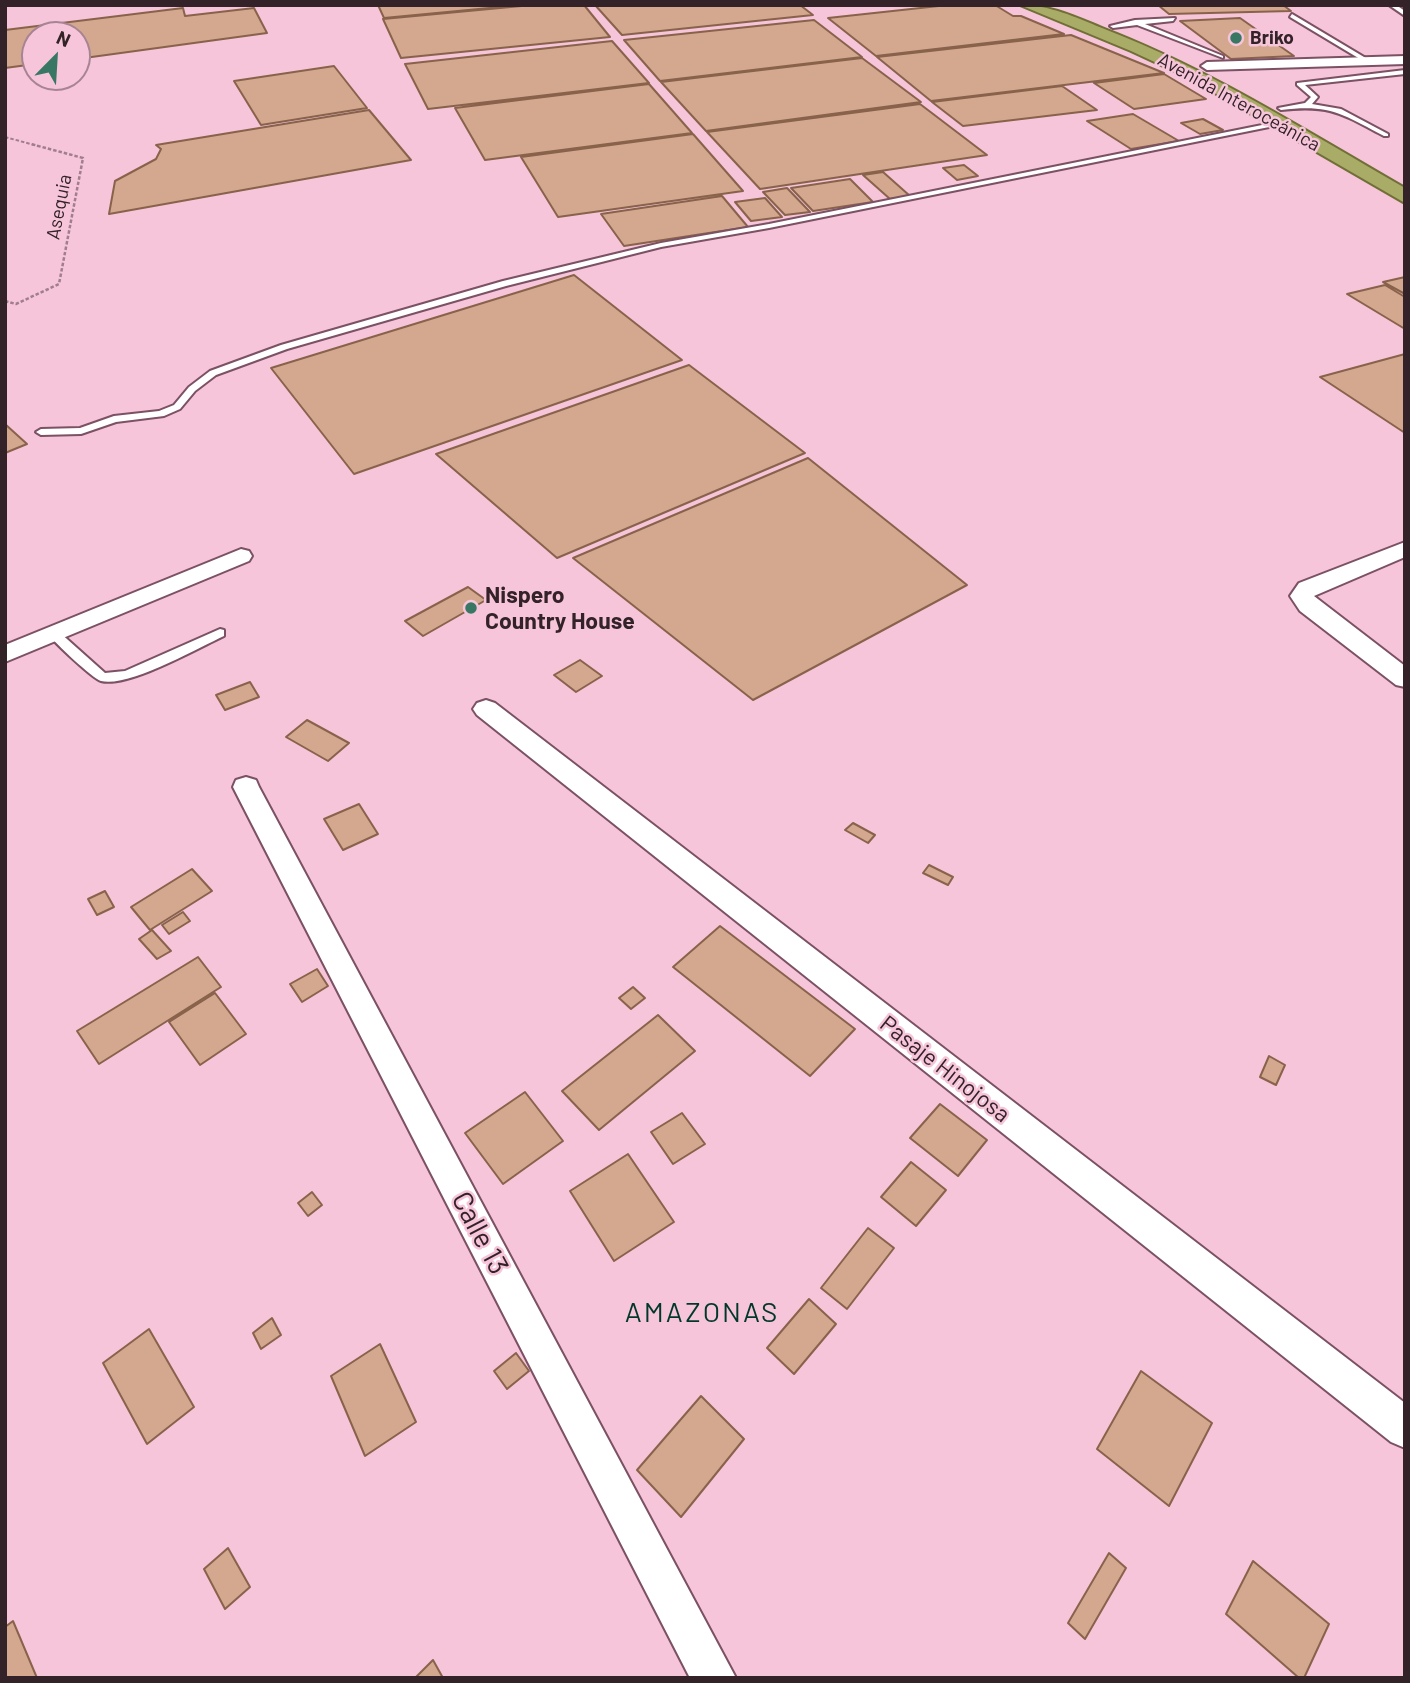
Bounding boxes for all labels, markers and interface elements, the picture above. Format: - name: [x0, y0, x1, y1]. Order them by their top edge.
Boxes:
- north arrow: [21, 21, 91, 91]
- text: N: [53, 25, 74, 51]
- place label: Briko: [1250, 27, 1294, 49]
- marker: Briko: [1228, 30, 1244, 46]
- street label: Avenida Interoceánica: [1154, 48, 1324, 156]
- street label: Asequia: [42, 172, 76, 242]
- place label: Nispero Country House: [485, 581, 635, 635]
- marker: Nispero Country House: [463, 600, 479, 616]
- street label: Pasaje Hinojosa: [875, 1010, 1015, 1128]
- street label: Calle 13: [444, 1186, 516, 1280]
- district label: AMAZONAS: [626, 1296, 778, 1330]

